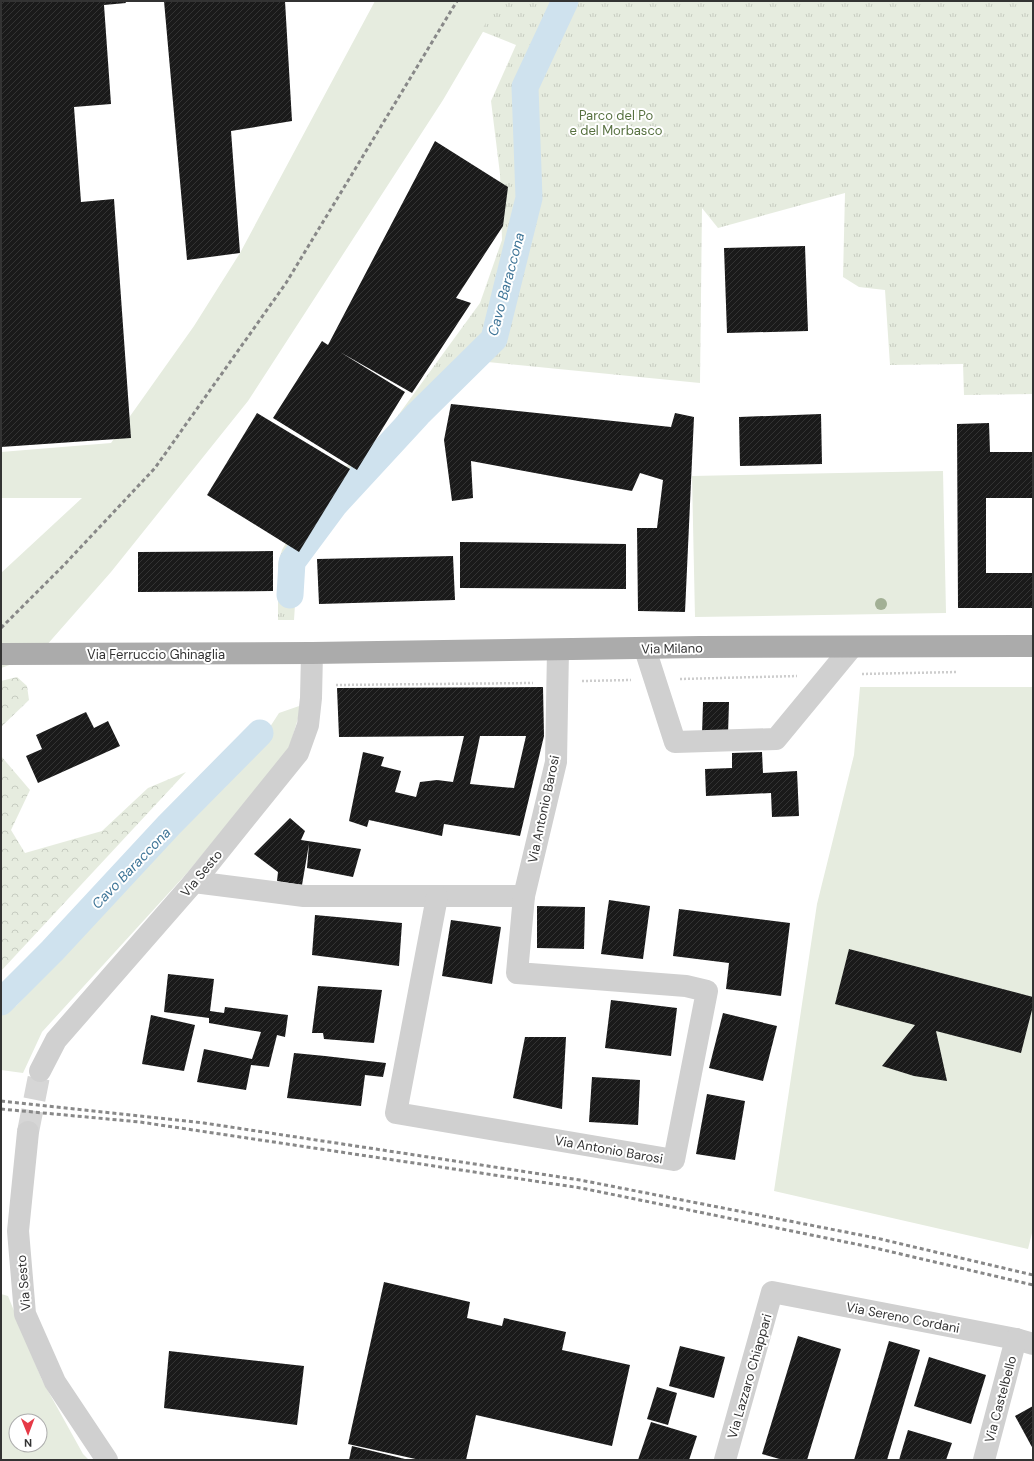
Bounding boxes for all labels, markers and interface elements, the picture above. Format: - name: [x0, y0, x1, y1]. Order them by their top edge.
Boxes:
- park label: Parco del Po e del Morbasco: [569, 107, 663, 139]
- water label: Cavo Baraccona: [484, 230, 529, 338]
- street label: Via Milano: [641, 639, 703, 658]
- street label: Via Ferruccio Ghinaglia: [87, 646, 225, 663]
- street label: Via Antonio Barosi: [524, 754, 563, 865]
- water label: Cavo Baraccona: [88, 823, 175, 913]
- street label: Via Sesto: [177, 846, 226, 900]
- street label: Via Antonio Barosi: [553, 1132, 664, 1167]
- street label: Via Sesto: [13, 1254, 34, 1312]
- street label: Via Sereno Cordani: [845, 1298, 961, 1337]
- street label: Via Lazzaro Chiappari: [723, 1312, 775, 1441]
- street label: Via Castelbello: [981, 1354, 1020, 1444]
- north arrow: [8, 1413, 48, 1453]
- text: N: [24, 1436, 32, 1450]

